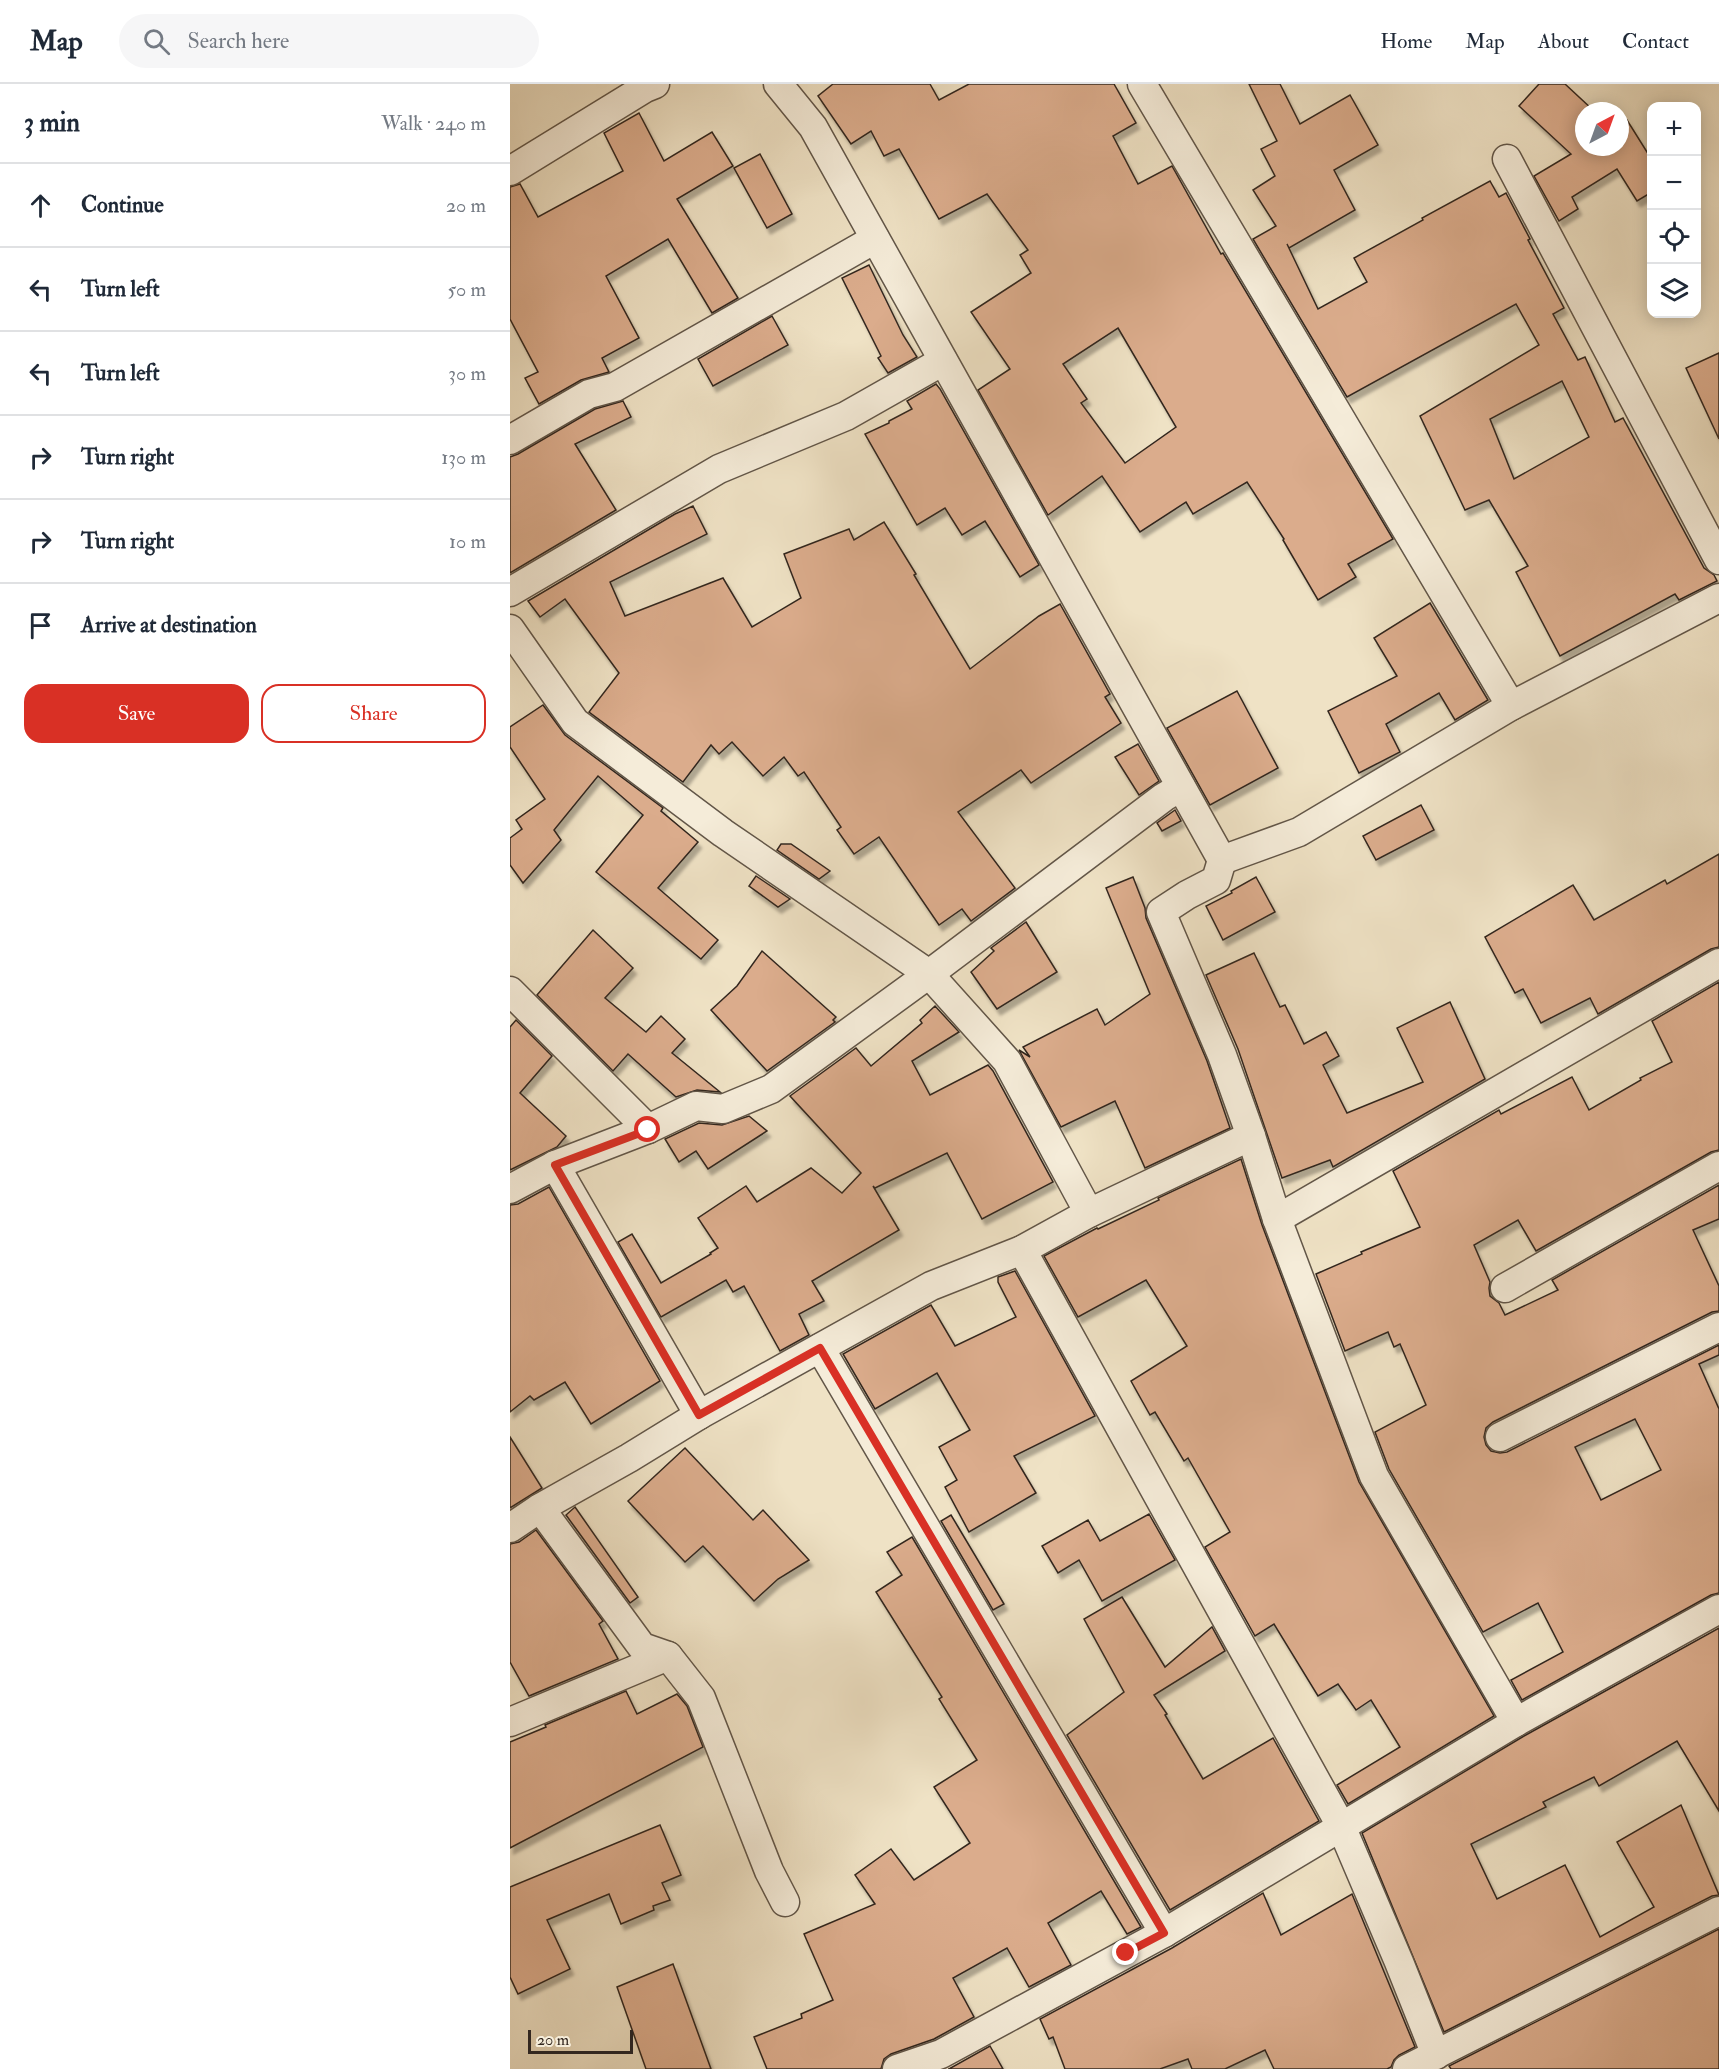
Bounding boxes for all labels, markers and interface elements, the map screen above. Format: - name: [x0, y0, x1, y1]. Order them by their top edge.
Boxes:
- search box: [119, 14, 539, 68]
- text: Map: [30, 24, 83, 59]
- icon: search: [140, 25, 173, 58]
- text: Search here: [188, 27, 289, 55]
- text: Home: [1380, 28, 1432, 55]
- text: Map: [1465, 28, 1505, 55]
- text: About: [1538, 28, 1589, 55]
- text: Contact: [1622, 28, 1689, 55]
- north arrow: [1575, 102, 1629, 156]
- map controls: [1647, 102, 1701, 318]
- button: +: [1647, 102, 1701, 156]
- text: 3 min: [24, 107, 80, 139]
- text: Walk · 240 m: [381, 111, 486, 136]
- button: −: [1647, 156, 1701, 210]
- icon: ahead: [24, 189, 57, 222]
- text: Continue: [81, 191, 164, 219]
- text: 20 m: [446, 193, 486, 218]
- button: locate: [1647, 210, 1701, 264]
- button: layers: [1647, 264, 1701, 318]
- icon: left: [24, 273, 57, 306]
- text: Turn left: [81, 275, 160, 303]
- text: 50 m: [447, 277, 486, 302]
- icon: left: [24, 357, 57, 390]
- text: Turn left: [81, 359, 160, 387]
- text: 30 m: [448, 361, 486, 386]
- icon: right: [24, 441, 57, 474]
- text: Turn right: [81, 443, 174, 471]
- text: 130 m: [441, 445, 486, 470]
- icon: right: [24, 525, 57, 558]
- text: Turn right: [81, 527, 174, 555]
- text: 10 m: [449, 529, 486, 554]
- icon: arrive: [24, 609, 57, 642]
- text: Arrive at destination: [81, 611, 257, 639]
- button: Save: [24, 684, 249, 743]
- button: Share: [261, 684, 486, 743]
- route start: [634, 1116, 660, 1142]
- route end: [1112, 1939, 1138, 1965]
- scale bar: [528, 2027, 633, 2054]
- text: 20 m: [537, 2030, 569, 2050]

